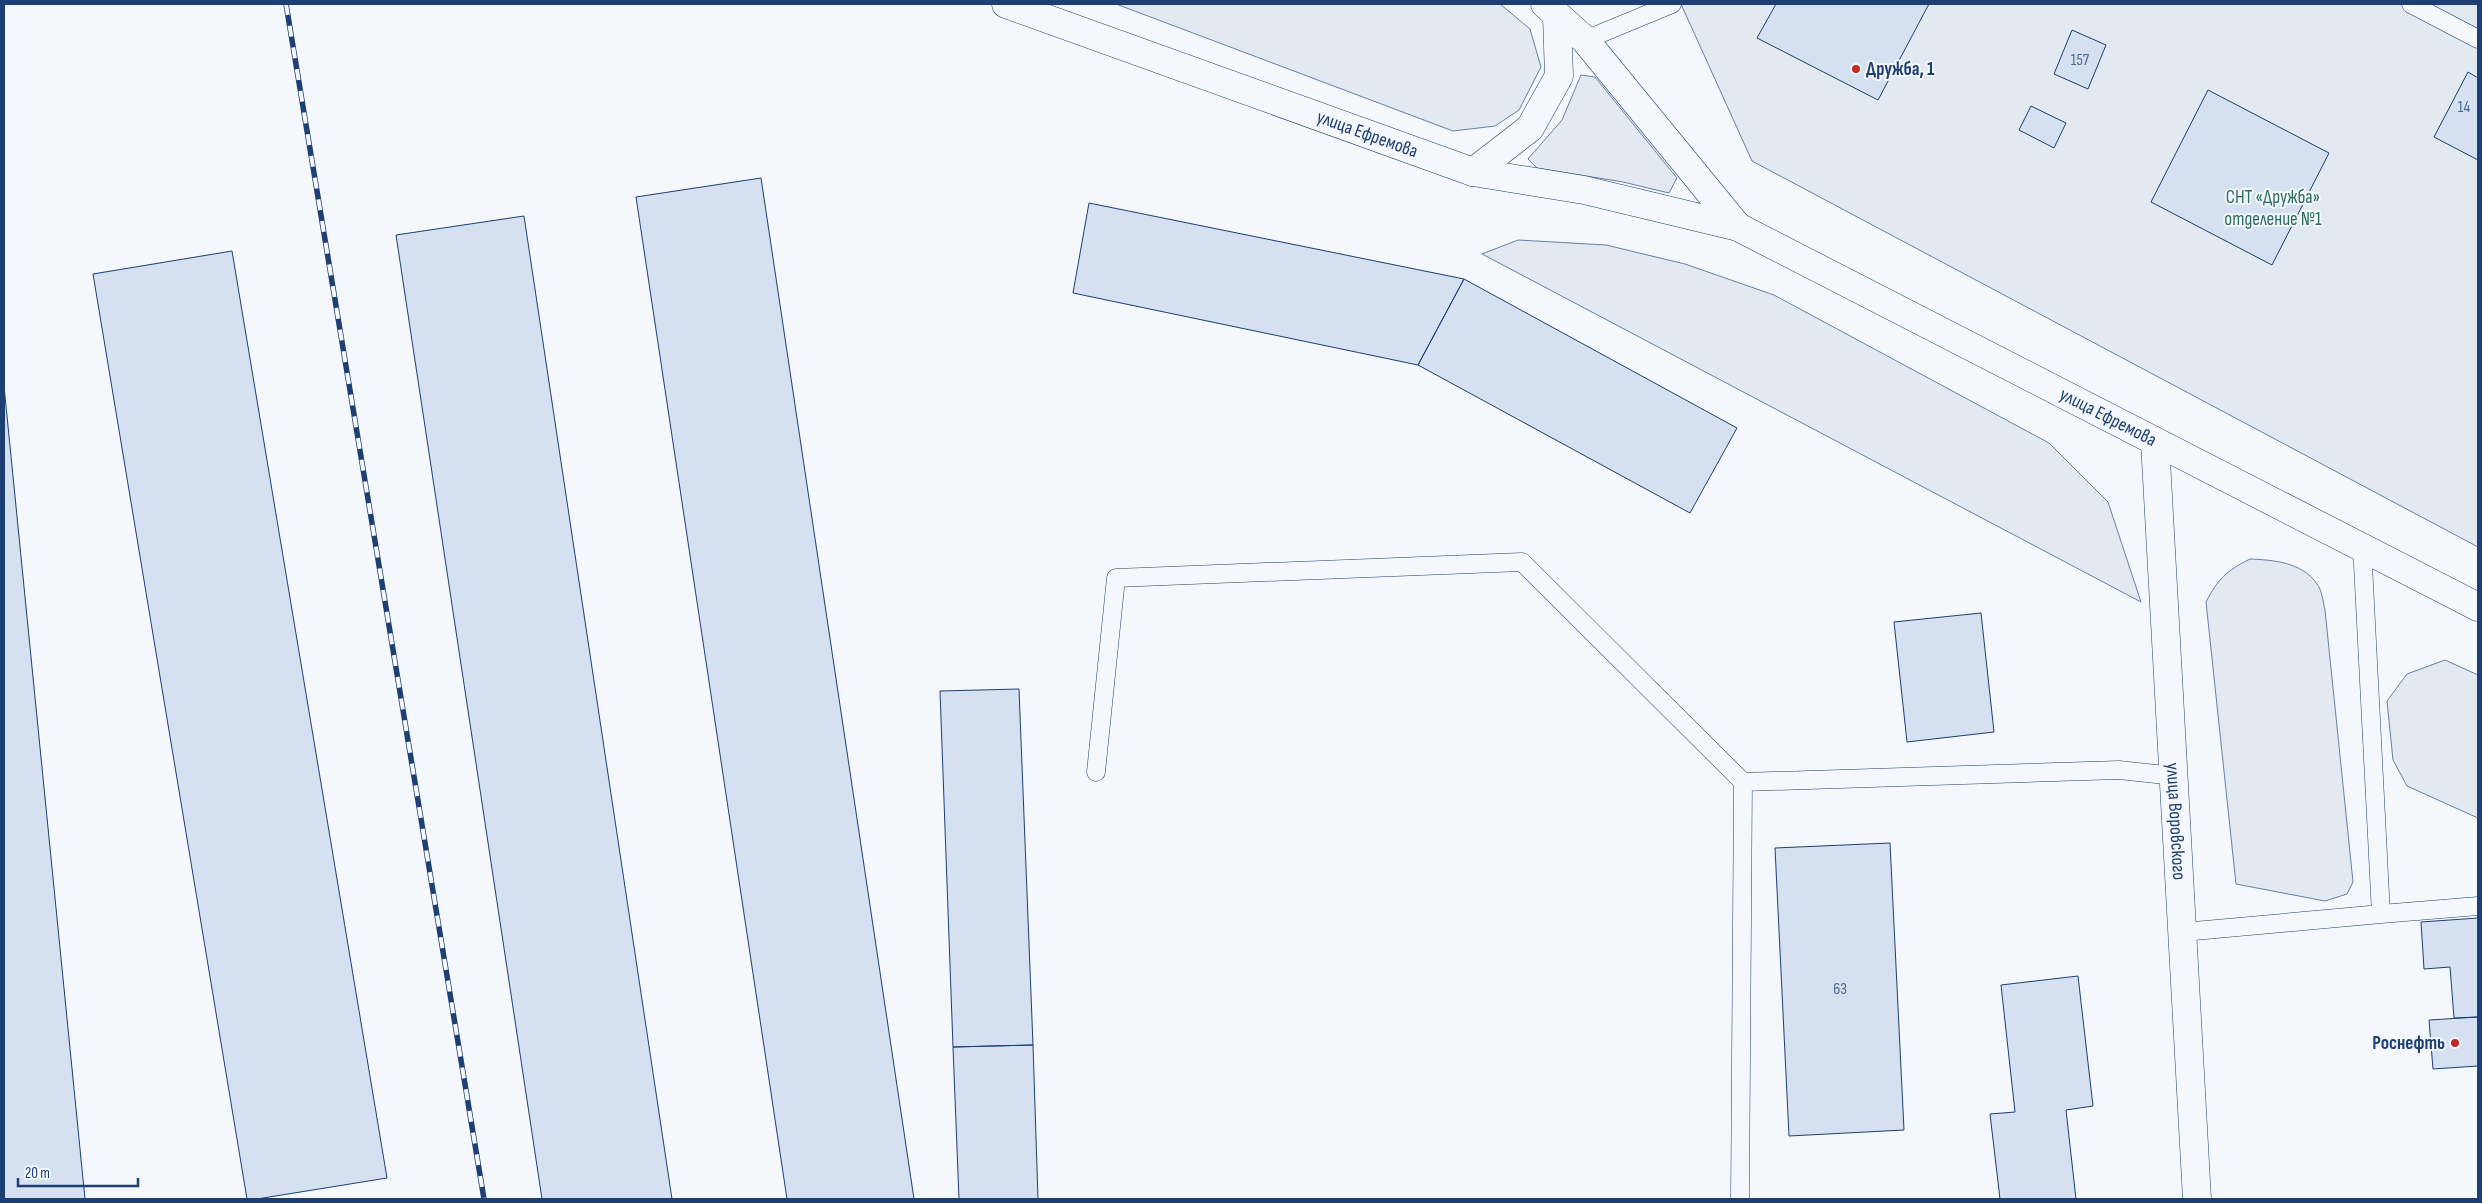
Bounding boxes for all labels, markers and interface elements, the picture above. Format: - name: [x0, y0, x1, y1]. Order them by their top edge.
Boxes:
- house number: 157: [2071, 51, 2090, 70]
- place label: Дружба, 1: [1866, 58, 1935, 81]
- marker: Дружба, 1: [1850, 63, 1862, 75]
- house number: 14: [2458, 98, 2470, 117]
- street label: улица Ефремова: [1314, 105, 1421, 163]
- park label: СНТ «Дружба» отделение №1: [2224, 186, 2322, 231]
- street label: улица Ефремова: [2056, 383, 2160, 451]
- street label: улица Воровского: [2161, 762, 2191, 881]
- house number: 63: [1833, 980, 1847, 999]
- place label: Роснефть: [2372, 1032, 2445, 1055]
- marker: Роснефть: [2449, 1037, 2461, 1049]
- scale bar: [18, 1156, 138, 1188]
- text: 20 m: [25, 1164, 50, 1183]

